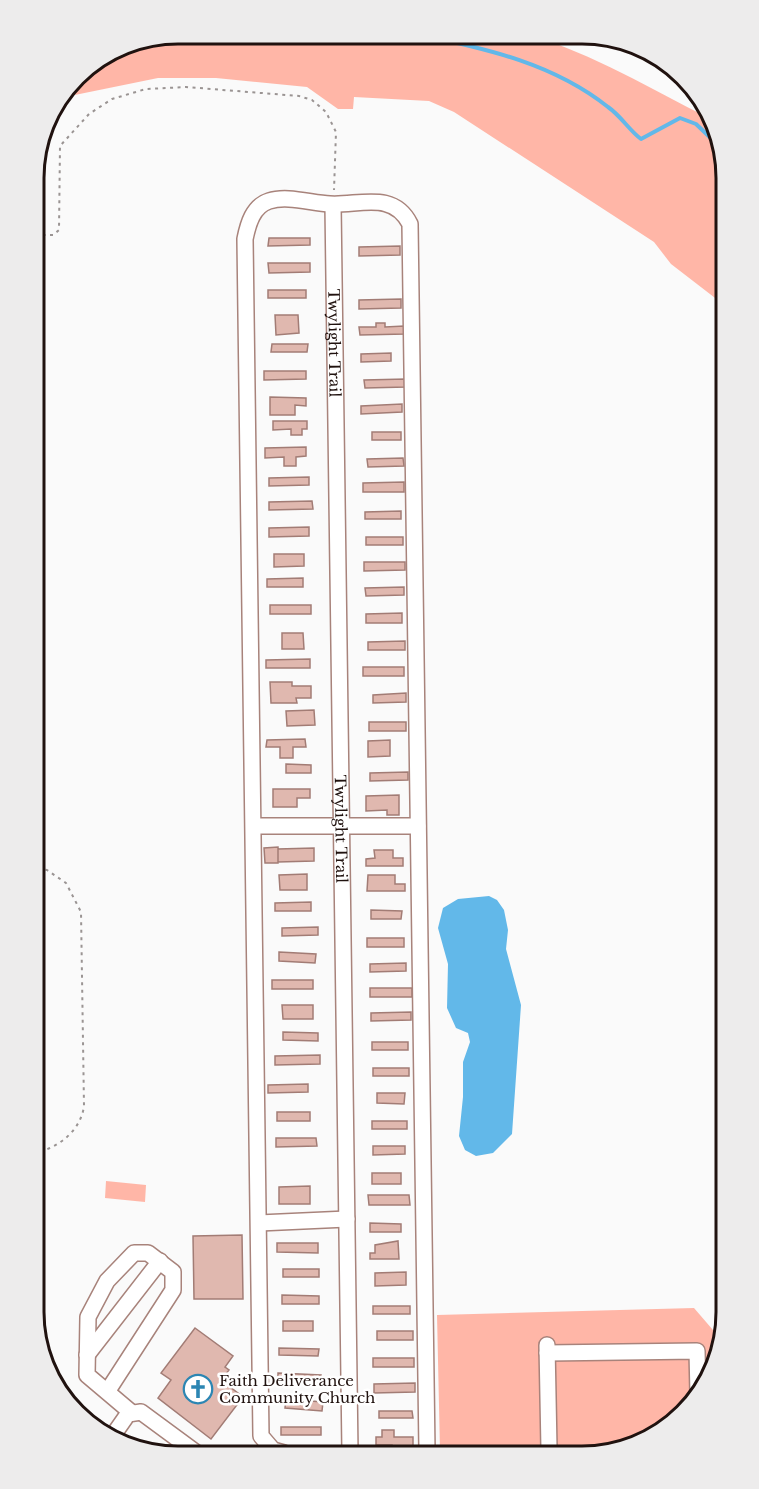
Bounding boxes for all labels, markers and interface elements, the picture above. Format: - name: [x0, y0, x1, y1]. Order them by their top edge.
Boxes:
- street label: Twylight Trail: [325, 289, 345, 397]
- street label: Twylight Trail: [331, 775, 352, 883]
- place label: Faith Deliverance Community Church: [219, 1371, 375, 1407]
- church icon: Faith Deliverance Community Church: [182, 1373, 214, 1405]

